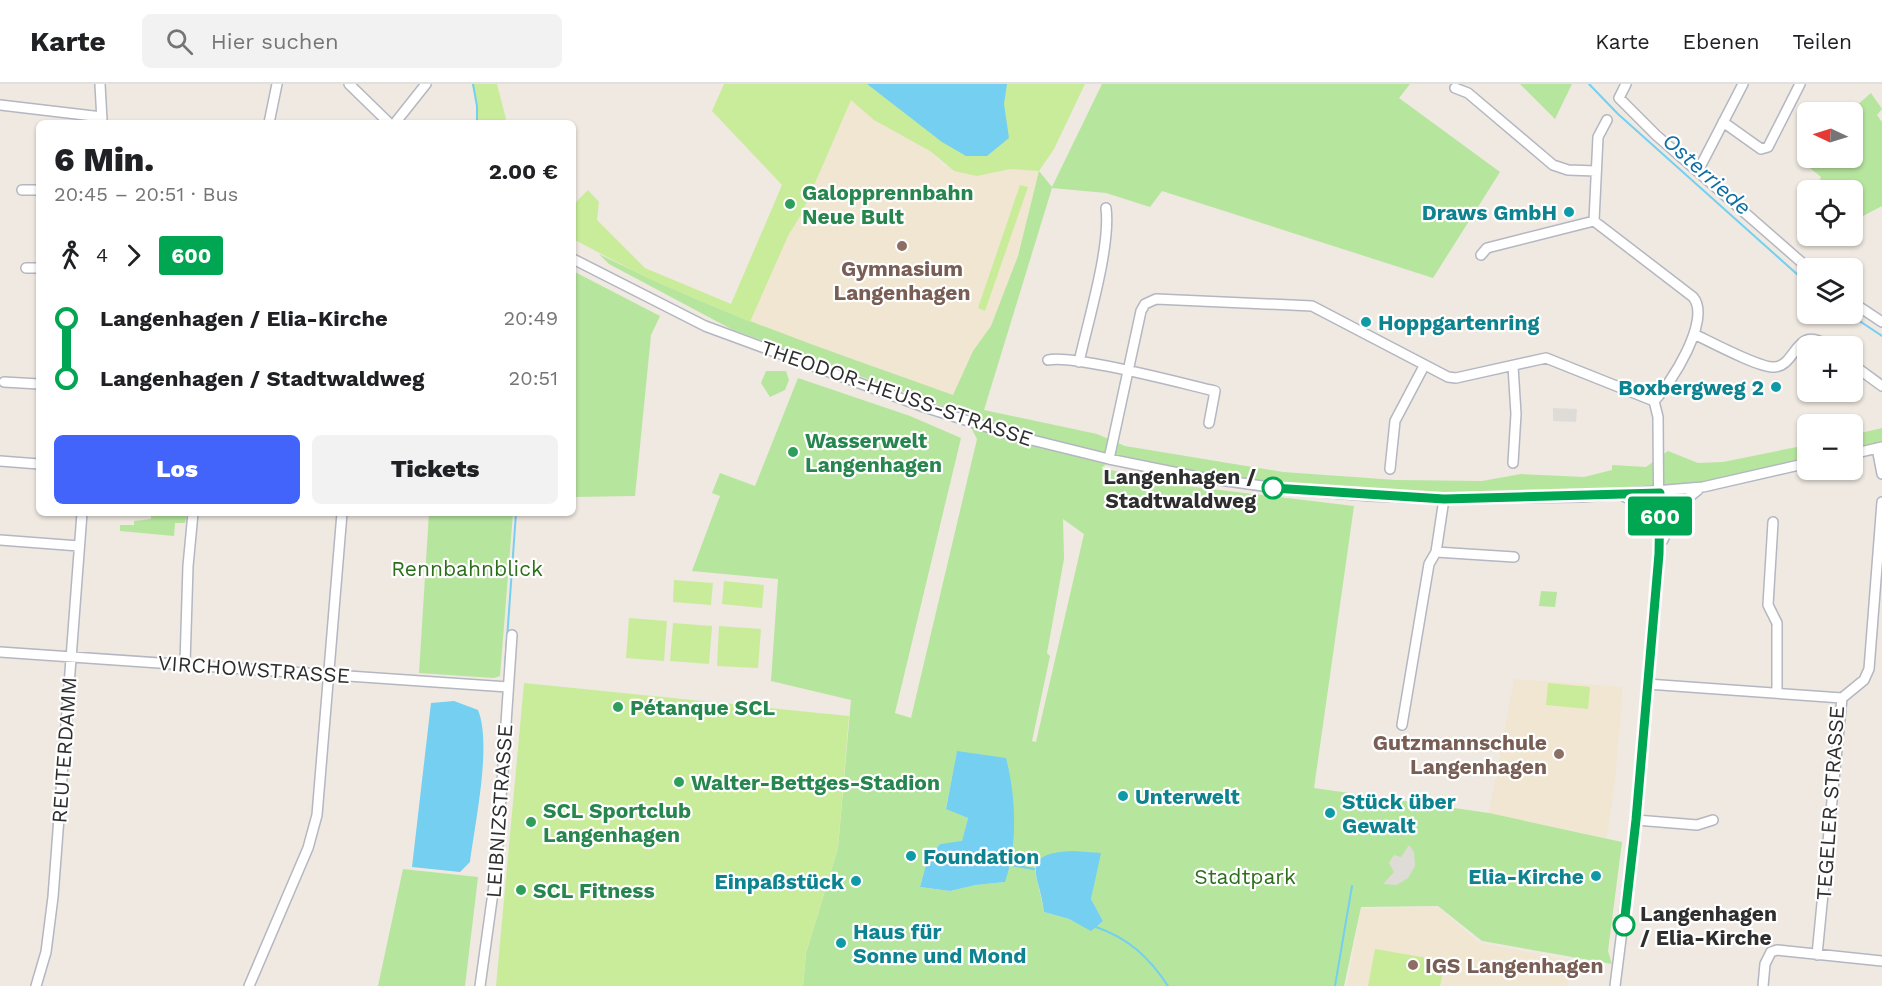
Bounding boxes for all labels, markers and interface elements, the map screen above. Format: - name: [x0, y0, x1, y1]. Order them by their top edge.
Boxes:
- search box: [142, 14, 562, 68]
- text: Karte: [30, 25, 106, 58]
- icon: search: [163, 25, 196, 58]
- text: Hier suchen: [211, 29, 339, 54]
- text: Karte: [1595, 29, 1650, 54]
- text: Ebenen: [1683, 29, 1759, 54]
- text: Teilen: [1792, 29, 1852, 54]
- north arrow: [1797, 102, 1863, 168]
- map controls: [1797, 102, 1863, 480]
- water label: Osterriede: [1658, 128, 1756, 220]
- text: 6 Min.: [54, 140, 154, 179]
- text: 2.00 €: [489, 159, 558, 184]
- place label: Galopprennbahn Neue Bult: [802, 180, 973, 229]
- button: locate: [1797, 180, 1863, 246]
- text: 20:45 – 20:51 · Bus: [54, 182, 238, 206]
- marker: Galopprennbahn Neue Bult: [783, 197, 797, 211]
- place label: Draws GmbH: [1422, 200, 1557, 225]
- marker: Draws GmbH: [1562, 205, 1576, 219]
- icon: walk: [54, 239, 87, 272]
- icon: forward: [117, 239, 150, 272]
- marker: Gymnasium Langenhagen: [895, 239, 909, 253]
- text: 4: [96, 243, 108, 267]
- text: 600: [171, 243, 211, 268]
- place label: Gymnasium Langenhagen: [834, 256, 971, 305]
- button: layers: [1797, 258, 1863, 324]
- text: Langenhagen / Elia-Kirche: [100, 306, 388, 331]
- text: 20:49: [503, 306, 558, 330]
- place label: Hoppgartenring: [1378, 310, 1540, 335]
- marker: Hoppgartenring: [1359, 315, 1373, 329]
- street label: THEODOR-HEUSS-STRASSE: [758, 335, 1036, 451]
- button: +: [1797, 336, 1863, 402]
- text: Langenhagen / Stadtwaldweg: [100, 366, 424, 391]
- text: 20:51: [509, 366, 558, 390]
- place label: Boxbergweg 2: [1618, 375, 1764, 400]
- marker: Boxbergweg 2: [1769, 380, 1783, 394]
- button: −: [1797, 414, 1863, 480]
- place label: Wasserwelt Langenhagen: [805, 428, 942, 477]
- button: Los: [54, 435, 300, 504]
- button: Tickets: [312, 435, 558, 504]
- marker: Wasserwelt Langenhagen: [786, 445, 800, 459]
- place label: Langenhagen / Stadtwaldweg: [1103, 464, 1256, 513]
- marker: Langenhagen / Stadtwaldweg: [1262, 477, 1284, 499]
- line badge: 600: [1626, 496, 1694, 536]
- text: 600: [1640, 504, 1680, 529]
- park label: Rennbahnblick: [391, 556, 543, 581]
- street label: VIRCHOWSTRASSE: [157, 650, 351, 688]
- street label: REUTERDAMM: [46, 676, 82, 824]
- place label: Pétanque SCL: [630, 695, 775, 720]
- marker: Pétanque SCL: [611, 700, 625, 714]
- street label: TEGELER STRASSE: [1811, 705, 1849, 901]
- street label: LEIBNIZSTRASSE: [480, 723, 518, 899]
- place label: Gutzmannschule Langenhagen: [1373, 730, 1547, 779]
- marker: Gutzmannschule Langenhagen: [1552, 747, 1566, 761]
- place label: Walter-Bettges-Stadion: [691, 770, 940, 795]
- marker: Walter-Bettges-Stadion: [672, 775, 686, 789]
- place label: Unterwelt: [1135, 784, 1240, 809]
- marker: Unterwelt: [1116, 789, 1130, 803]
- place label: Stück über Gewalt: [1342, 789, 1456, 838]
- place label: SCL Sportclub Langenhagen: [543, 798, 691, 847]
- marker: Stück über Gewalt: [1323, 806, 1337, 820]
- marker: SCL Sportclub Langenhagen: [524, 815, 538, 829]
- place label: Foundation: [923, 844, 1039, 869]
- marker: Foundation: [904, 849, 918, 863]
- park label: Stadtpark: [1194, 864, 1296, 889]
- place label: Elia-Kirche: [1468, 864, 1584, 889]
- place label: Einpaßstück: [714, 869, 845, 894]
- marker: Elia-Kirche: [1589, 869, 1603, 883]
- marker: Einpaßstück: [849, 874, 863, 888]
- place label: SCL Fitness: [533, 878, 655, 903]
- marker: SCL Fitness: [514, 883, 528, 897]
- place label: Langenhagen / Elia-Kirche: [1640, 901, 1777, 950]
- marker: Langenhagen / Elia-Kirche: [1613, 914, 1635, 936]
- place label: Haus für Sonne und Mond: [853, 919, 1026, 968]
- marker: Haus für Sonne und Mond: [834, 936, 848, 950]
- place label: IGS Langenhagen: [1425, 953, 1603, 978]
- marker: IGS Langenhagen: [1406, 958, 1420, 972]

